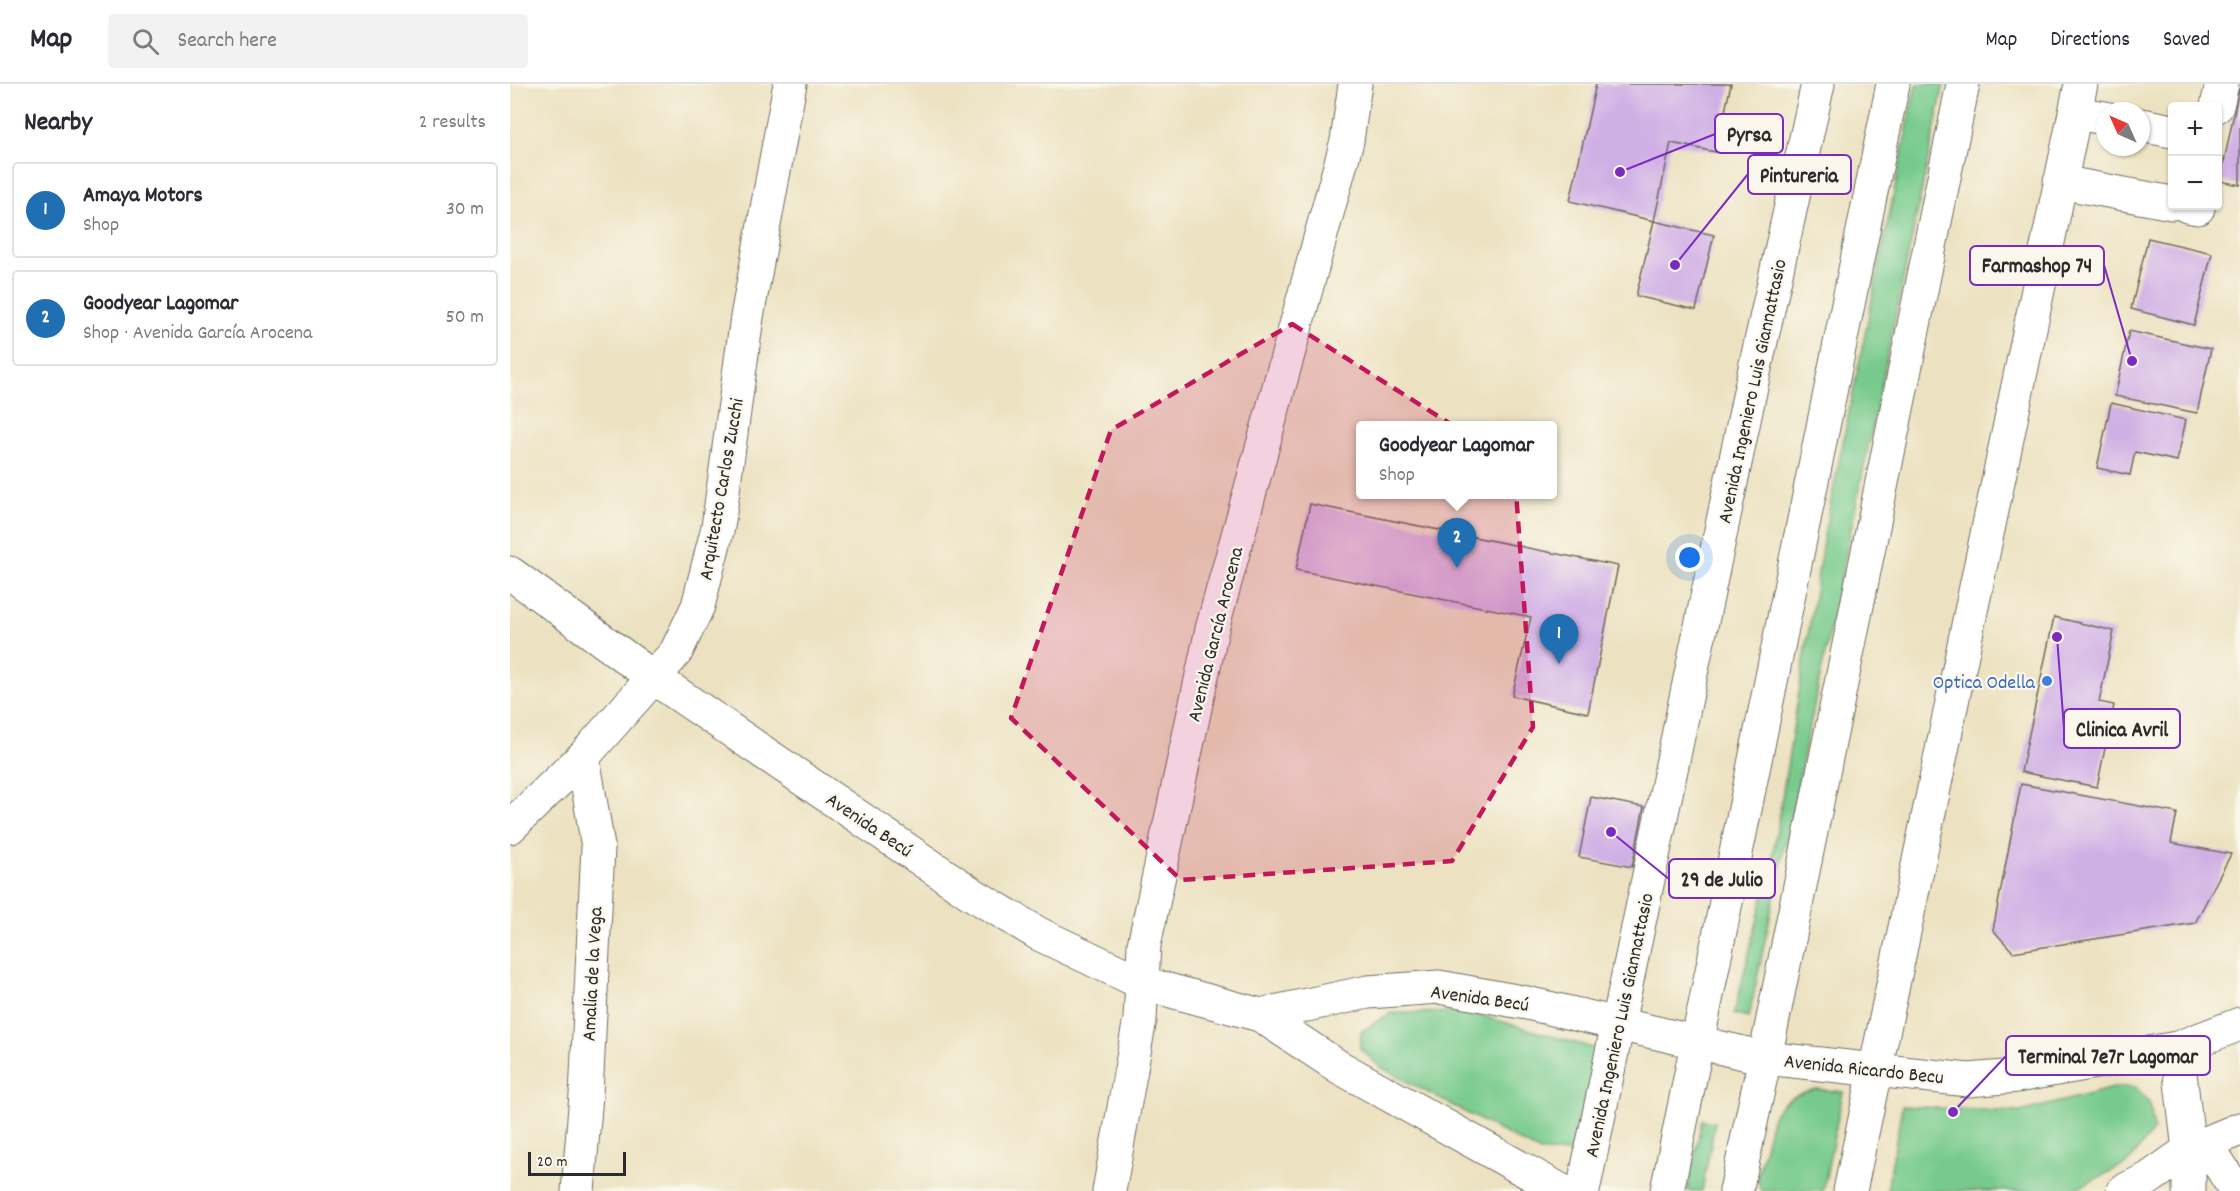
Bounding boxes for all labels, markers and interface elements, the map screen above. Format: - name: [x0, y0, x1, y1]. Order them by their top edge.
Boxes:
- search box: [108, 14, 528, 68]
- text: Map: [30, 21, 72, 61]
- icon: search: [129, 25, 162, 58]
- text: Search here: [177, 26, 277, 57]
- text: Map: [1986, 26, 2017, 56]
- text: Directions: [2050, 26, 2130, 56]
- text: Saved: [2163, 26, 2210, 56]
- north arrow: [2096, 102, 2150, 156]
- map controls: [2168, 102, 2222, 210]
- button: +: [2168, 102, 2222, 156]
- text: Nearby: [24, 105, 92, 142]
- text: 2 results: [419, 109, 486, 137]
- callout: Pyrsa: [1715, 114, 1783, 153]
- text: Pyrsa: [1727, 122, 1772, 152]
- callout: Pintureria: [1748, 155, 1851, 194]
- button: −: [2168, 156, 2222, 210]
- text: Pintureria: [1760, 163, 1839, 193]
- text: Amaya Motors: [83, 181, 203, 212]
- text: 1: [43, 196, 48, 224]
- text: 30 m: [446, 196, 484, 224]
- text: Shop: [83, 212, 119, 240]
- callout: Farmashop 74: [1970, 246, 2104, 285]
- text: Farmashop 74: [1982, 253, 2092, 283]
- street label: Avenida Ingeniero Luis Giannattasio: [1712, 257, 1796, 526]
- text: Goodyear Lagomar: [83, 289, 238, 320]
- text: 2: [41, 304, 50, 332]
- text: 50 m: [446, 304, 484, 332]
- text: Shop · Avenida García Arocena: [83, 320, 312, 348]
- street label: Arquitecto Carlos Zucchi: [693, 396, 753, 583]
- popup: [1356, 421, 1557, 499]
- text: Goodyear Lagomar: [1379, 431, 1534, 462]
- text: Shop: [1379, 462, 1415, 490]
- pin: 2: [1438, 518, 1476, 568]
- your location: [1675, 543, 1704, 572]
- street label: Avenida García Arocena: [1182, 544, 1252, 725]
- pin: 1: [1540, 614, 1578, 664]
- place label: Optica Odella: [1933, 670, 2036, 698]
- marker: Optica Odella: [2040, 674, 2054, 688]
- callout: Clinica Avril: [2064, 709, 2180, 748]
- text: Clinica Avril: [2076, 717, 2169, 747]
- street label: Avenida Becú: [819, 787, 917, 866]
- callout: 29 de Julio: [1669, 859, 1775, 898]
- text: 29 de Julio: [1681, 867, 1763, 897]
- street label: Avenida Ingeniero Luis Giannattasio: [1579, 891, 1663, 1160]
- street label: Amalia de la Vega: [576, 906, 612, 1042]
- street label: Avenida Becú: [1428, 979, 1531, 1021]
- callout: Terminal 7e7r Lagomar: [2006, 1036, 2210, 1075]
- text: Terminal 7e7r Lagomar: [2018, 1044, 2199, 1074]
- street label: Avenida Ricardo Becu: [1782, 1049, 1945, 1093]
- scale bar: [528, 1149, 626, 1176]
- text: 20 m: [537, 1151, 567, 1174]

